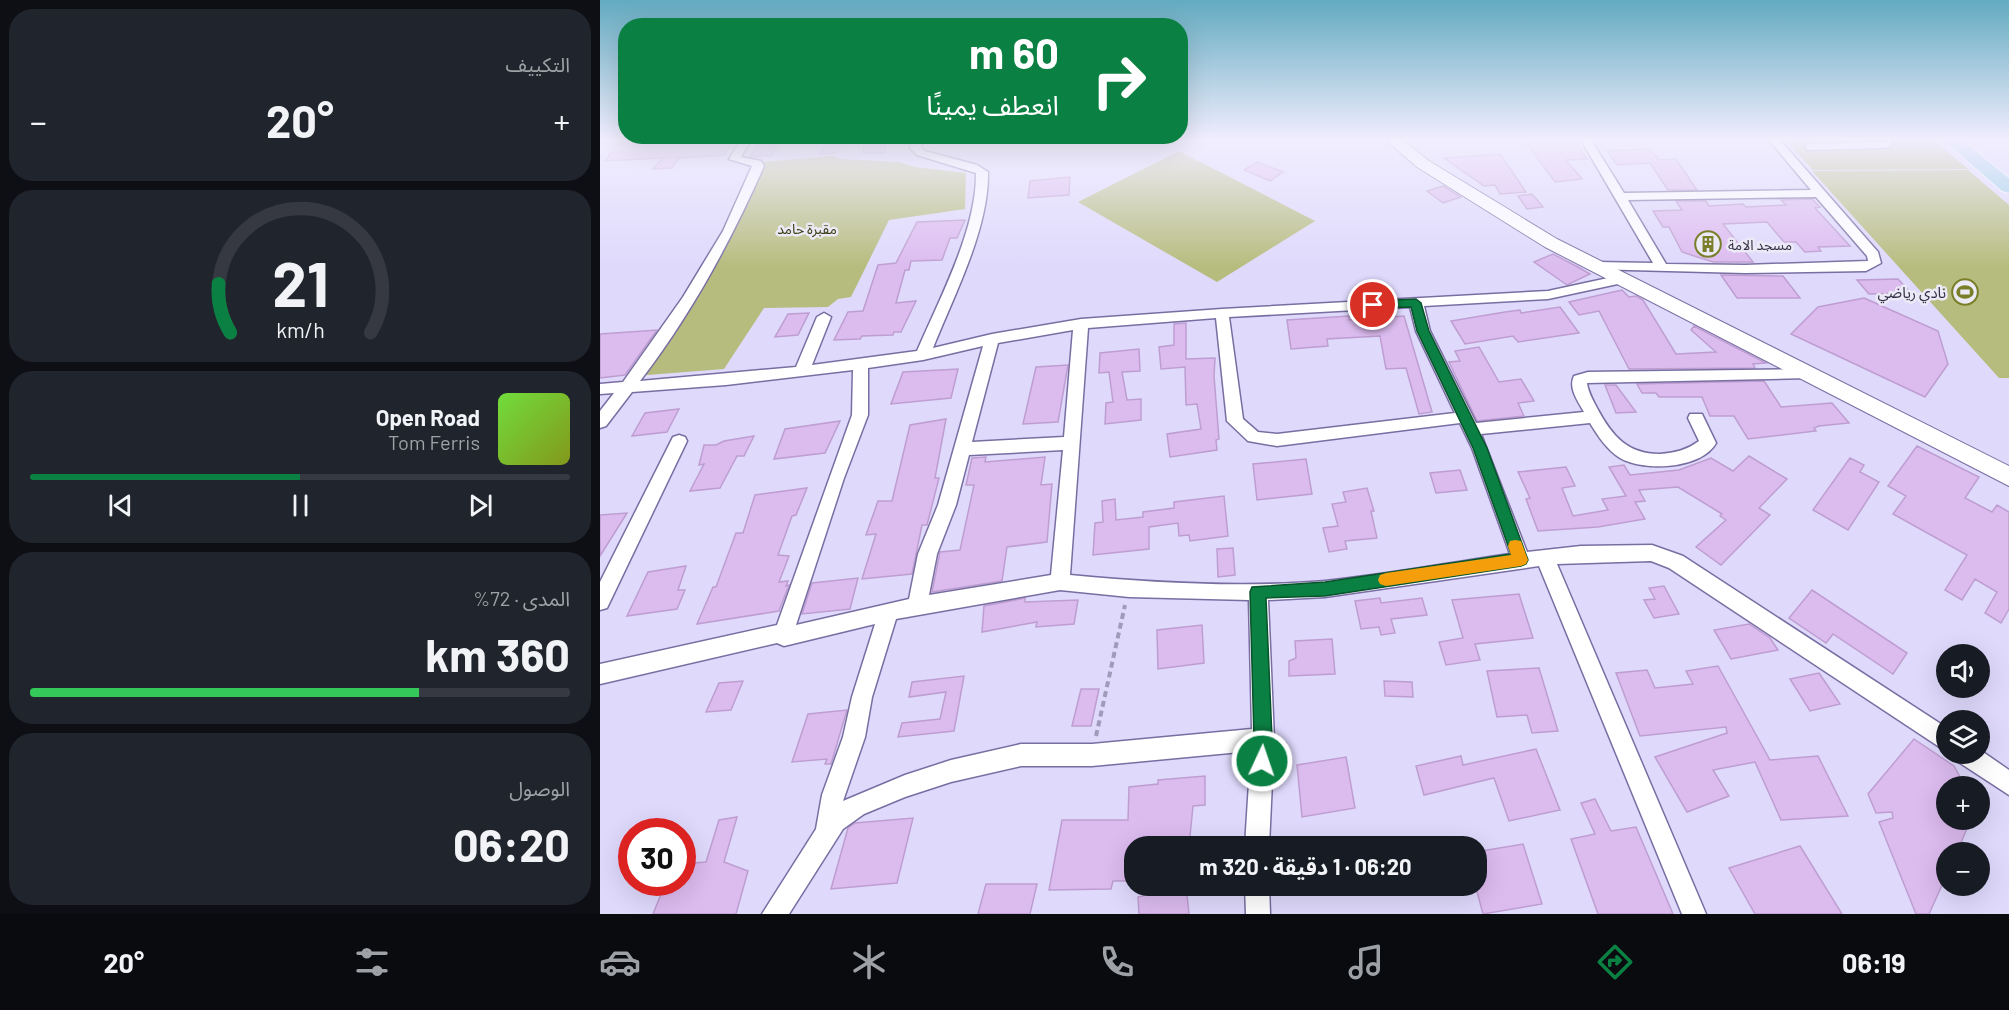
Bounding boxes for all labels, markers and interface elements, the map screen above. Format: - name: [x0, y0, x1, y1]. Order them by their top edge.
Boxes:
- text: 60 m: [969, 27, 1059, 77]
- icon: right: [1080, 42, 1158, 120]
- text: التكييف: [506, 52, 570, 76]
- text: انعطف يمينًا: [926, 88, 1059, 120]
- text: 20°: [266, 93, 334, 147]
- text: −: [30, 101, 47, 141]
- text: +: [554, 101, 570, 141]
- park label: مقبرة حامد: [777, 220, 837, 238]
- building icon: مسجد الامة: [1693, 229, 1723, 259]
- place label: مسجد الامة: [1728, 236, 1792, 253]
- text: 21: [272, 245, 328, 319]
- sports icon: نادي رياضي: [1950, 277, 1980, 307]
- pin: [1347, 279, 1398, 330]
- place label: نادي رياضي: [1878, 283, 1946, 304]
- icon: arrive: [1356, 288, 1389, 321]
- text: km/h: [276, 317, 324, 342]
- text: Open Road: [376, 404, 480, 430]
- text: Tom Ferris: [388, 430, 480, 454]
- icon: previous: [104, 489, 137, 522]
- icon: pause: [284, 489, 317, 522]
- icon: next: [464, 489, 497, 522]
- text: المدى · 72%: [473, 586, 570, 610]
- text: 360 km: [425, 627, 570, 681]
- map controls: [1936, 644, 1990, 896]
- button: sound: [1936, 644, 1990, 698]
- button: layers: [1936, 710, 1990, 764]
- position arrow: [1230, 729, 1294, 793]
- text: الوصول: [509, 776, 570, 800]
- button: +: [1936, 776, 1990, 830]
- text: 06:20: [453, 817, 570, 871]
- speed limit sign: 30: [618, 818, 696, 896]
- button: −: [1936, 842, 1990, 896]
- text: 06:20 · 1 دقيقة · 320 m: [1199, 853, 1412, 879]
- icon: filters: [351, 941, 393, 983]
- icon: car: [599, 941, 641, 983]
- icon: climate: [848, 941, 890, 983]
- icon: phone: [1096, 941, 1138, 983]
- icon: music: [1345, 941, 1387, 983]
- icon: directions: [1594, 941, 1636, 983]
- text: 20°: [103, 946, 144, 978]
- text: 06:19: [1842, 946, 1906, 978]

